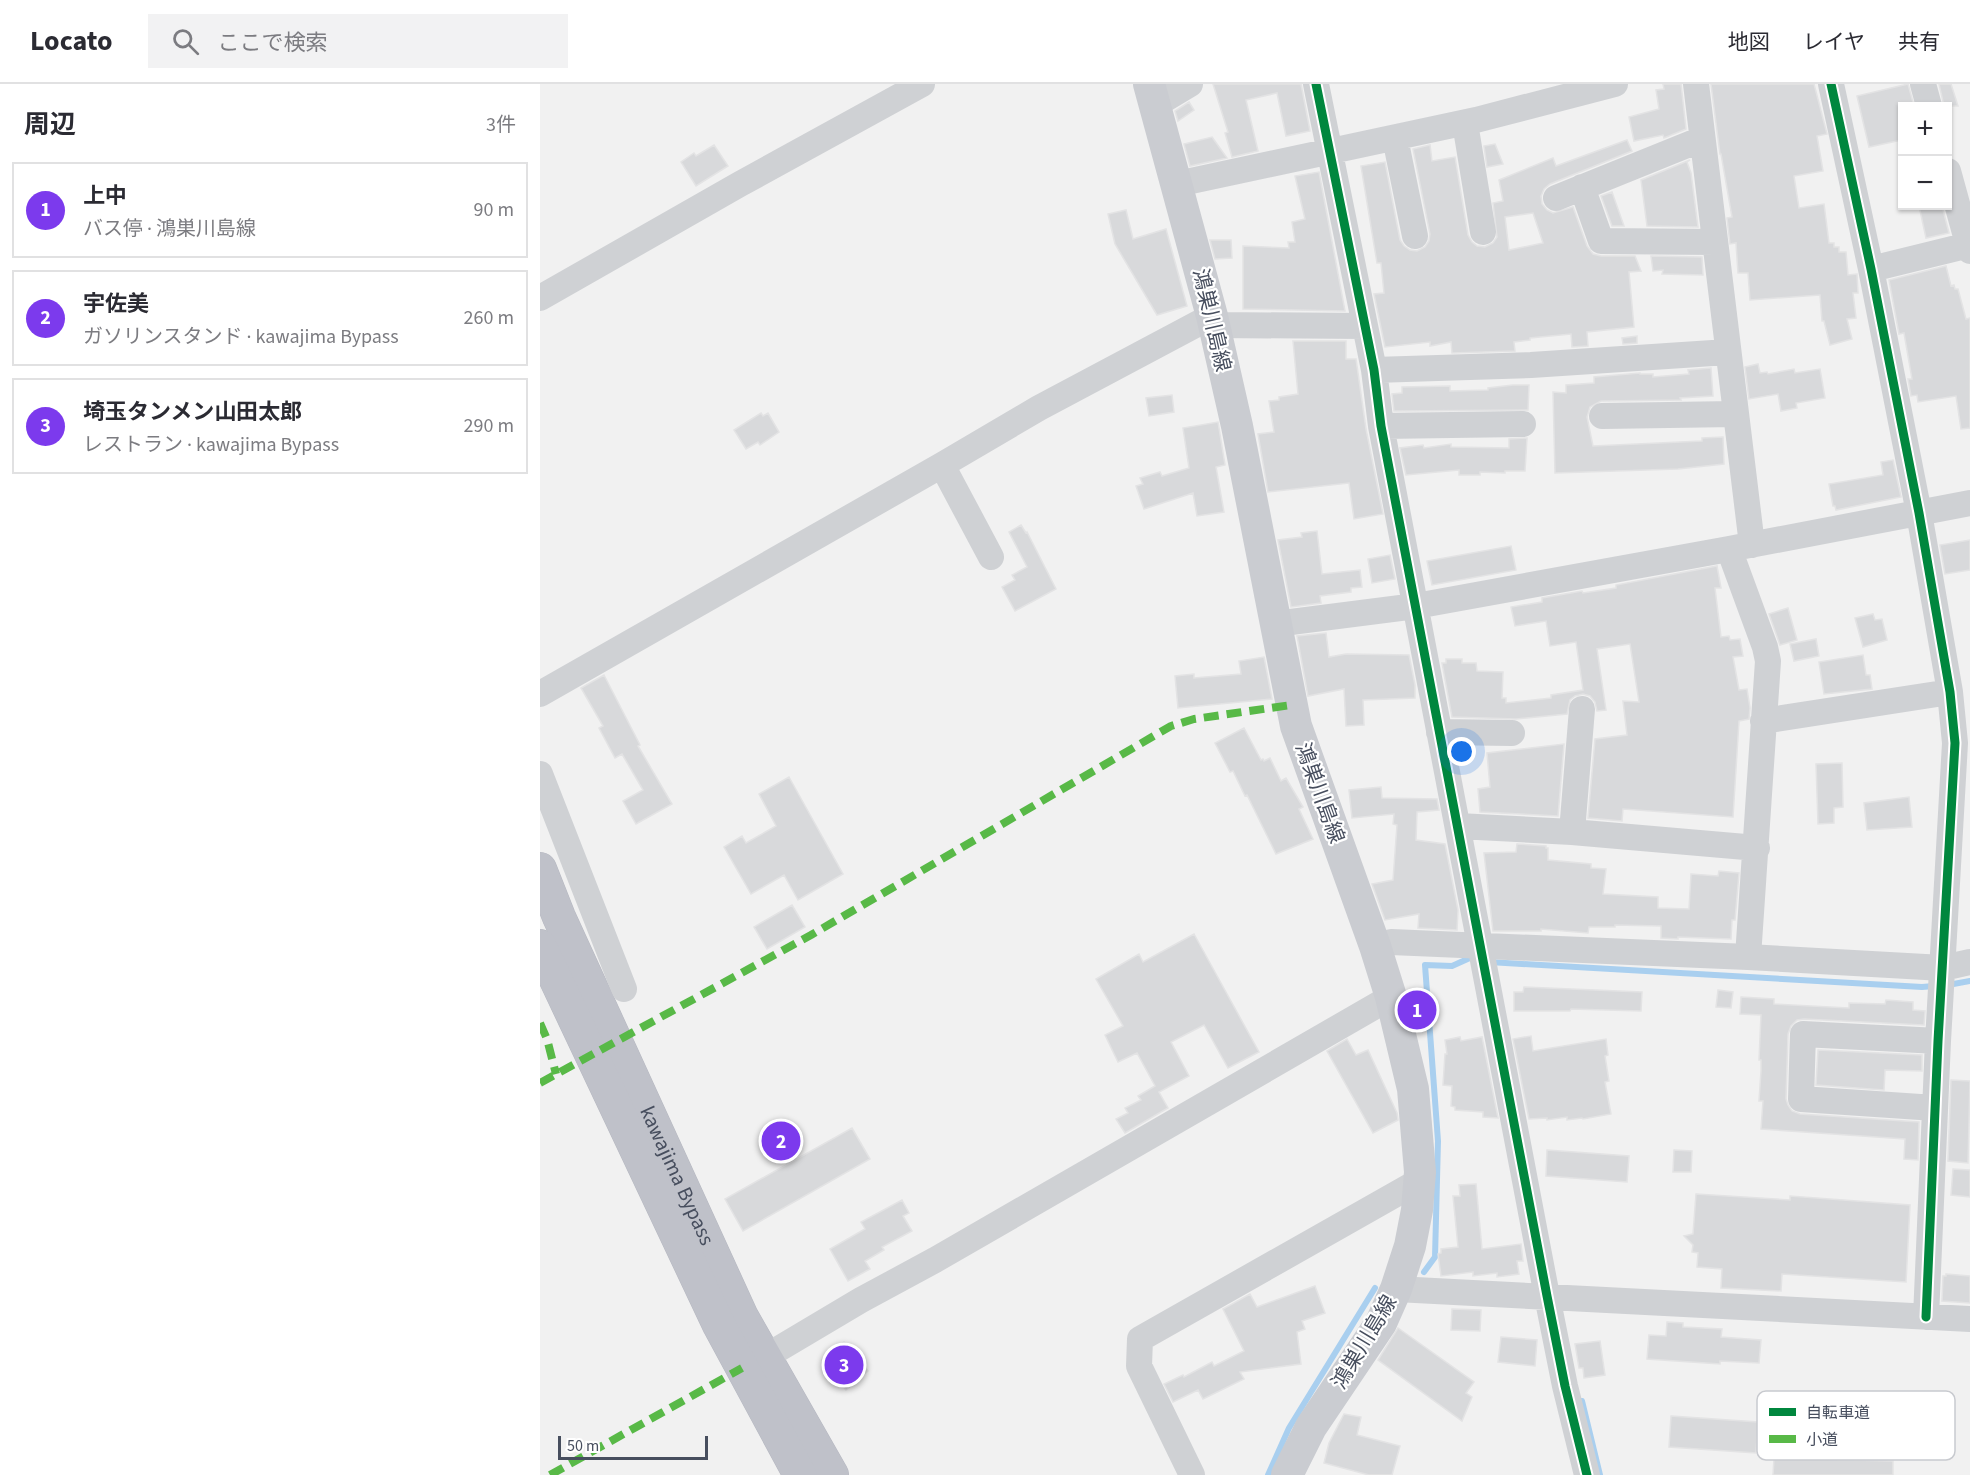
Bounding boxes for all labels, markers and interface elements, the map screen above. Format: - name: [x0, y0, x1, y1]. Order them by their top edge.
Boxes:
- search box: [148, 14, 568, 68]
- text: Locato: [30, 21, 112, 61]
- icon: search: [169, 25, 202, 58]
- text: ここで検索: [217, 27, 328, 59]
- text: 地図: [1728, 27, 1770, 57]
- text: レイヤ: [1803, 27, 1865, 57]
- text: 共有: [1898, 27, 1940, 57]
- map controls: [1898, 102, 1952, 210]
- button: +: [1898, 102, 1952, 156]
- text: 周辺: [24, 106, 76, 143]
- text: 3件: [486, 111, 516, 139]
- button: −: [1898, 156, 1952, 210]
- text: 上中: [83, 180, 127, 212]
- text: 1: [40, 196, 51, 224]
- text: 90 m: [474, 196, 514, 224]
- text: バス停 · 鴻巣川島線: [83, 215, 256, 243]
- street label: 鴻巣川島線: [1186, 265, 1238, 375]
- text: 宇佐美: [83, 288, 149, 320]
- text: 2: [40, 304, 51, 332]
- text: 260 m: [464, 304, 514, 332]
- text: ガソリンスタンド · kawajima Bypass: [83, 323, 399, 351]
- text: 埼玉タンメン山田太郎: [83, 396, 302, 428]
- text: 3: [40, 412, 51, 440]
- text: 290 m: [464, 412, 514, 440]
- text: レストラン · kawajima Bypass: [83, 431, 339, 459]
- your location: [1447, 737, 1476, 766]
- street label: 鴻巣川島線: [1288, 739, 1352, 847]
- pin: 1: [1398, 988, 1436, 1032]
- street label: kawajima Bypass: [632, 1101, 722, 1250]
- pin: 2: [762, 1118, 800, 1164]
- street label: 鴻巣川島線: [1324, 1289, 1404, 1395]
- pin: 3: [824, 1342, 864, 1388]
- legend: [1757, 1391, 1955, 1460]
- text: 自転車道: [1806, 1402, 1870, 1424]
- text: 小道: [1806, 1429, 1838, 1451]
- scale bar: [558, 1433, 708, 1460]
- text: 50 m: [567, 1435, 599, 1457]

